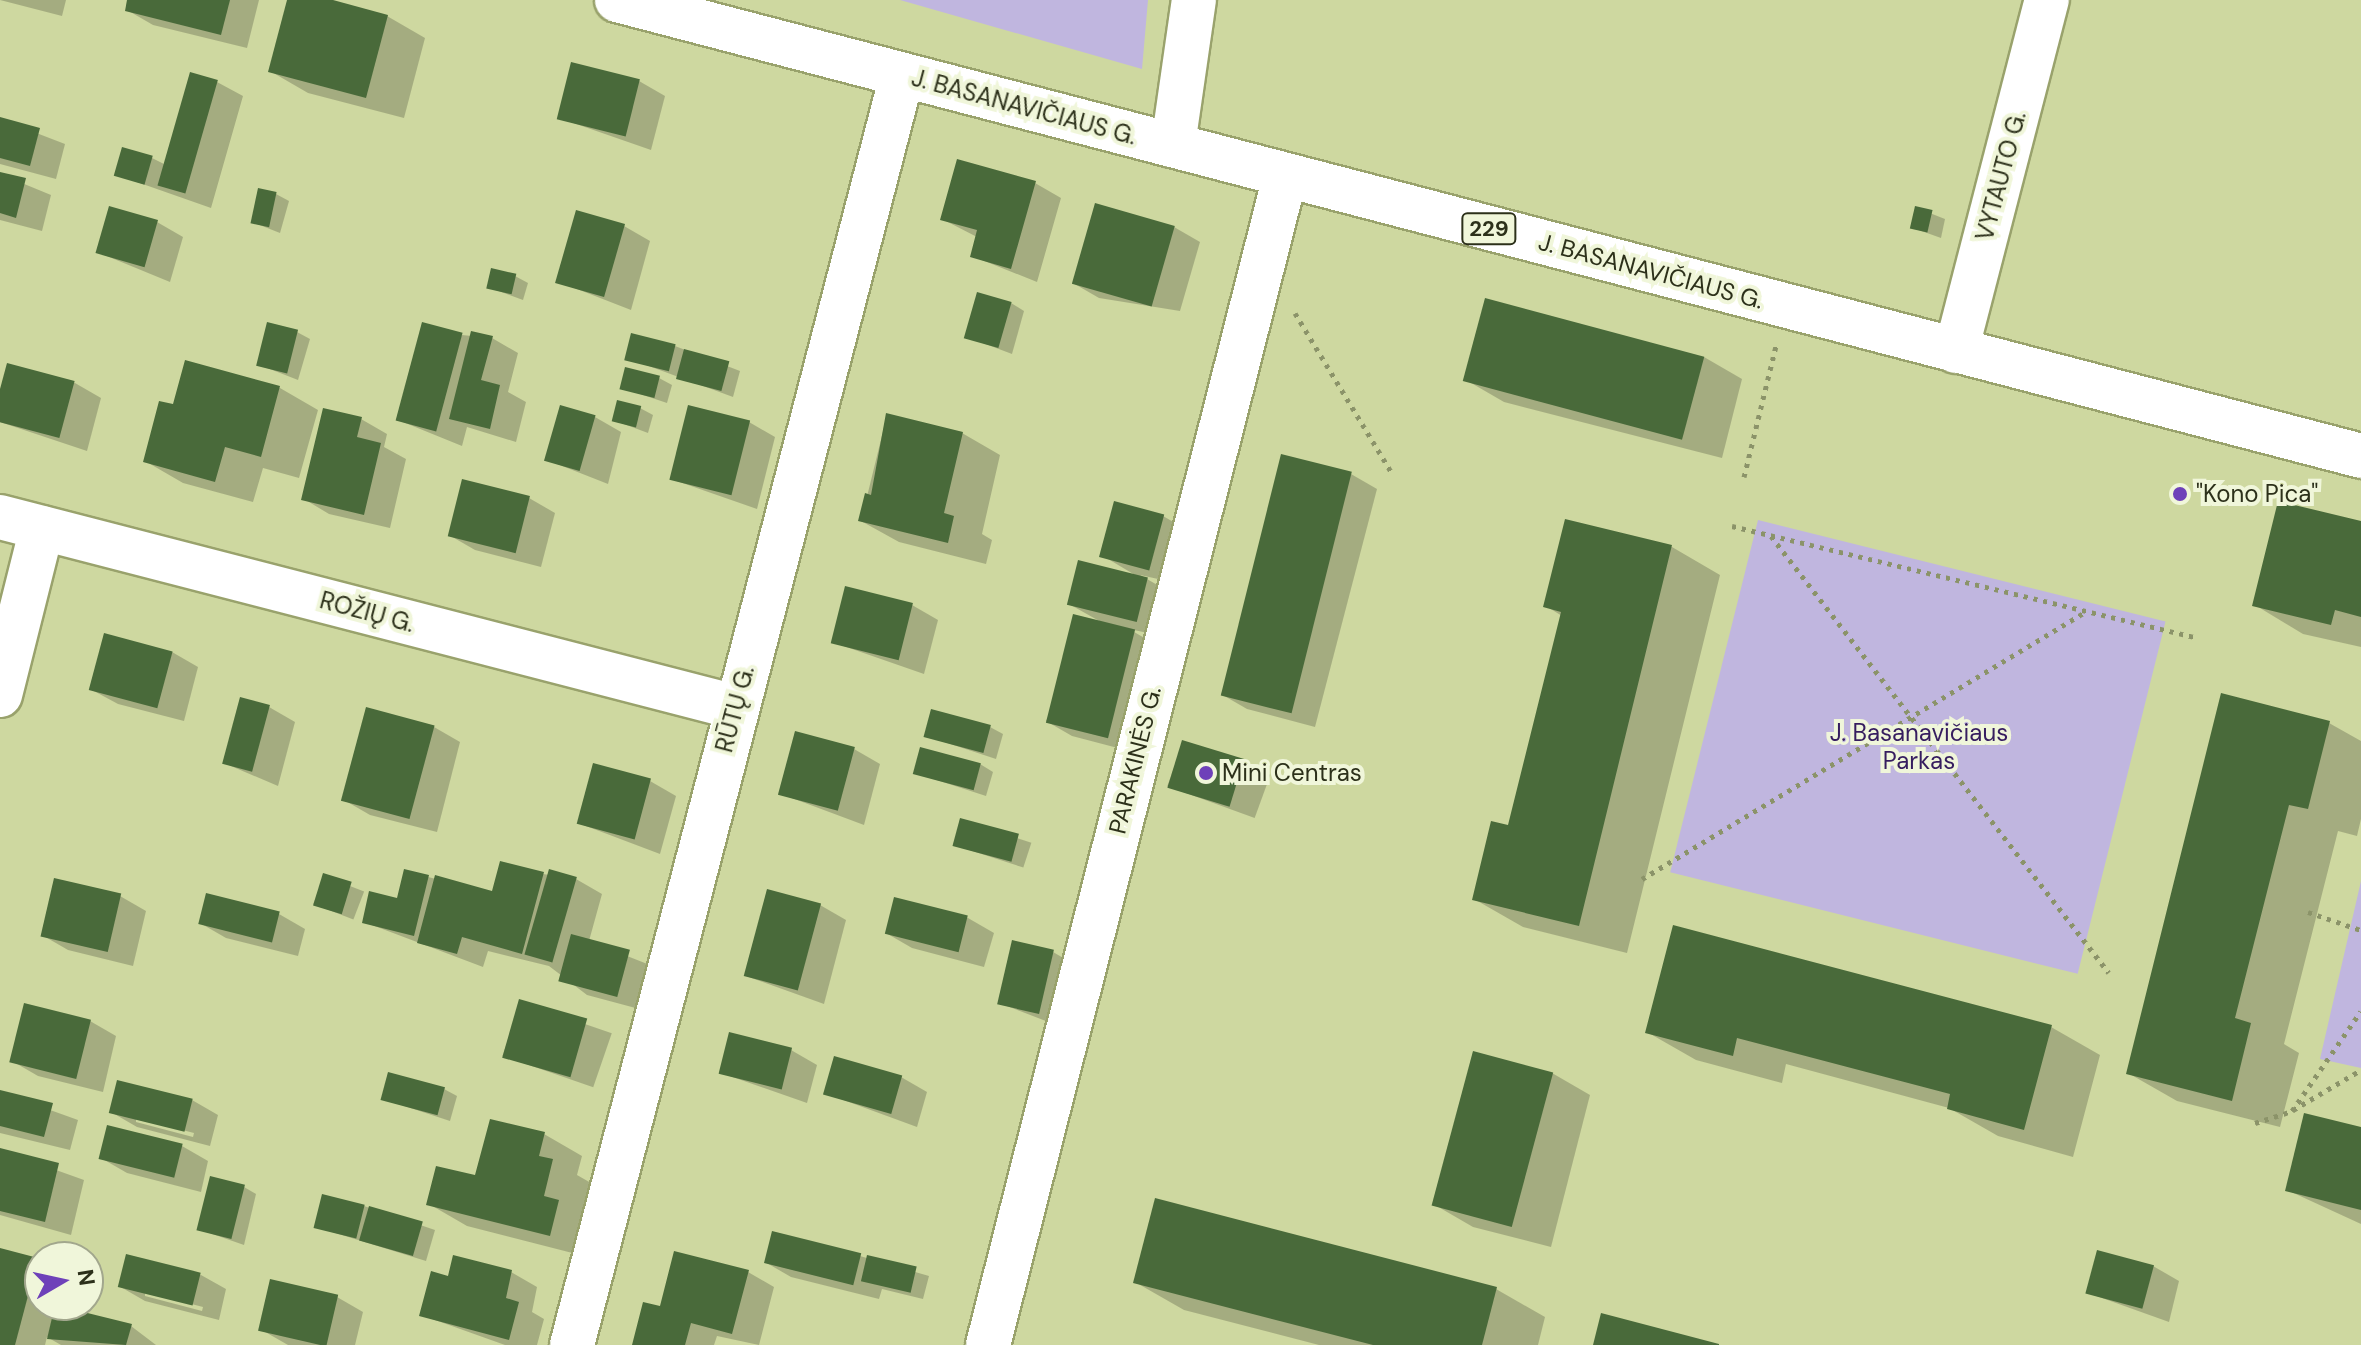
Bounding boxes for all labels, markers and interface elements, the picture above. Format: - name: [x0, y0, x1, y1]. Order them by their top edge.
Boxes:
- street label: J. BASANAVIČIAUS G.: [908, 63, 1140, 151]
- street label: VYTAUTO G.: [1970, 108, 2032, 244]
- road number: 229: [1461, 211, 1517, 247]
- street label: J. BASANAVIČIAUS G.: [1535, 227, 1767, 315]
- place label: "Kono Pica": [2196, 480, 2318, 508]
- marker: "Kono Pica": [2171, 485, 2189, 503]
- street label: ROŽIŲ G.: [317, 586, 417, 638]
- street label: RŪTŲ G.: [710, 663, 760, 755]
- street label: PARAKINĖS G.: [1103, 683, 1167, 837]
- park label: J. Basanavičiaus Parkas: [1830, 719, 2008, 775]
- place label: Mini Centras: [1222, 759, 1362, 787]
- marker: Mini Centras: [1197, 764, 1215, 782]
- north arrow: [24, 1241, 104, 1321]
- text: N: [71, 1267, 102, 1288]

